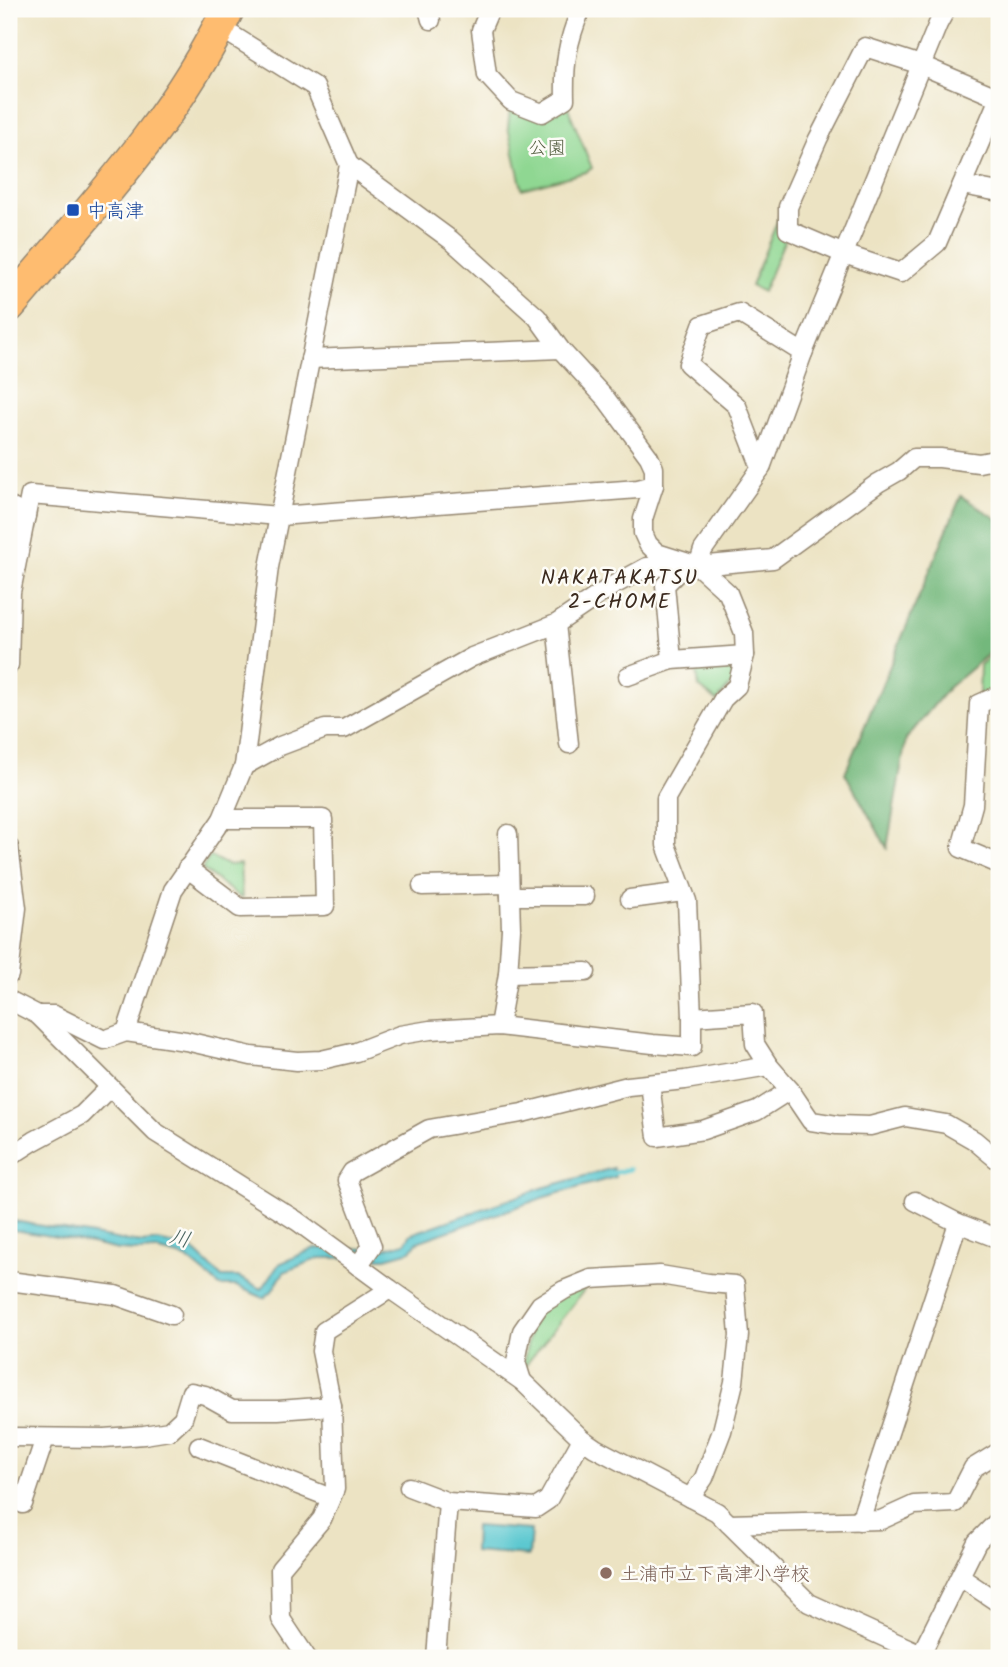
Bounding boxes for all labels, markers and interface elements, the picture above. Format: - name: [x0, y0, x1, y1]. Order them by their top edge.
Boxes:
- park label: 公園: [528, 134, 566, 164]
- place label: 中高津: [87, 197, 144, 227]
- marker: 中高津: [65, 202, 81, 218]
- district label: NAKATAKATSU 2-CHOME: [541, 562, 699, 619]
- water label: 川: [165, 1221, 194, 1258]
- place label: 土浦市立下高津小学校: [620, 1560, 810, 1590]
- marker: 土浦市立下高津小学校: [598, 1565, 614, 1581]

